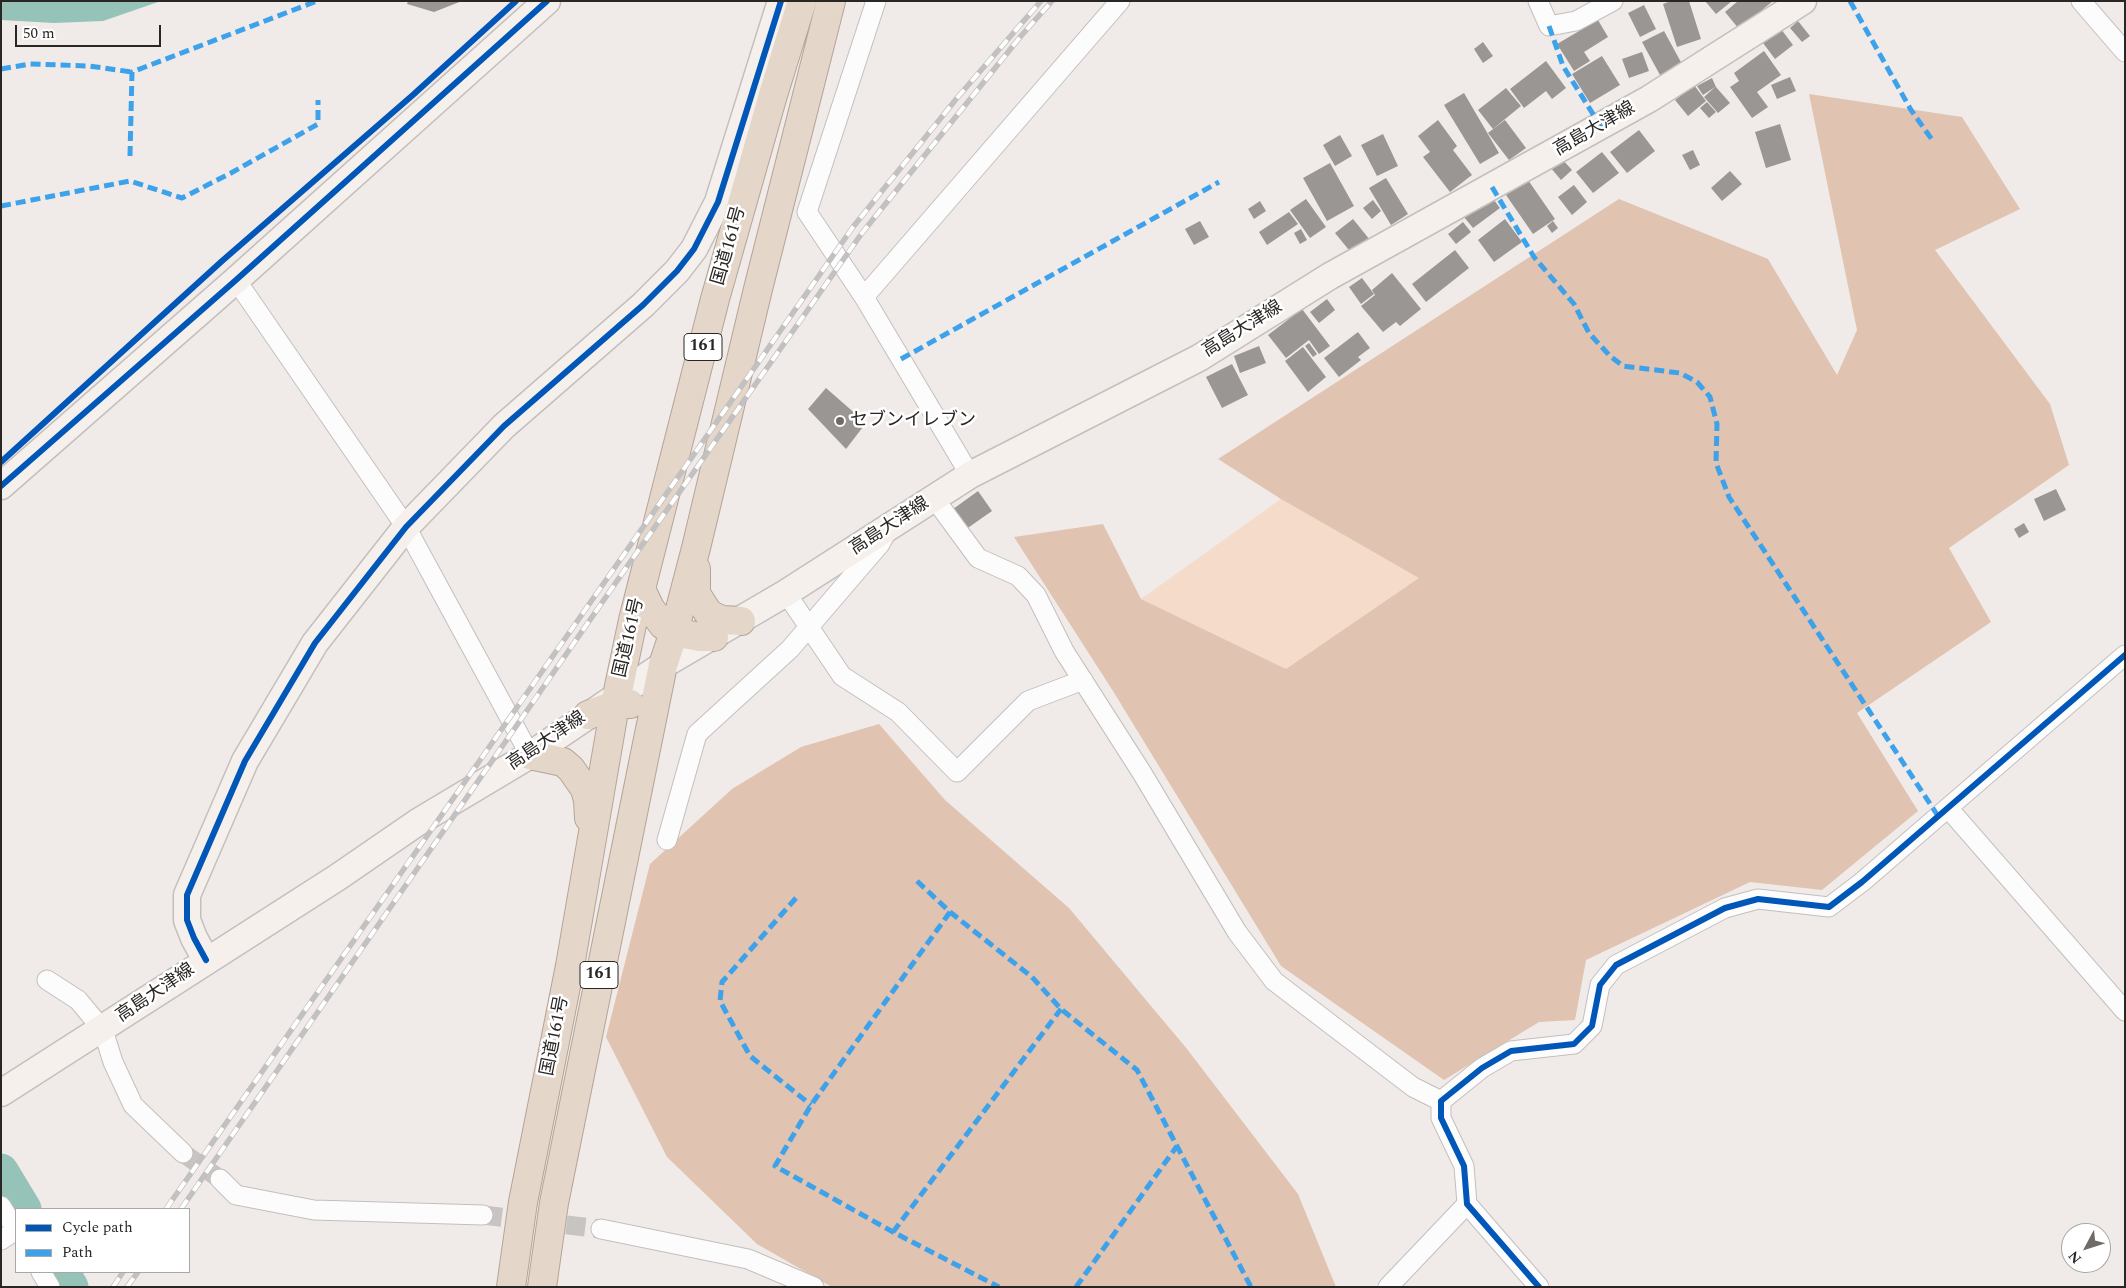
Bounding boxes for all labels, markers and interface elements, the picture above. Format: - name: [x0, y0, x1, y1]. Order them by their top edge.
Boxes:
- scale bar: [18, 15, 164, 47]
- text: 50 m: [23, 22, 55, 45]
- street label: 高島大津線: [1551, 98, 1639, 162]
- street label: 国道161号: [708, 204, 752, 288]
- street label: 高島大津線: [1199, 297, 1287, 363]
- road number: 161: [684, 334, 722, 361]
- place label: セブンイレブン: [850, 410, 976, 432]
- marker: セブンイレブン: [834, 415, 846, 427]
- street label: 高島大津線: [846, 493, 934, 561]
- street label: 国道161号: [610, 596, 650, 680]
- street label: 高島大津線: [504, 708, 590, 776]
- street label: 高島大津線: [113, 960, 199, 1028]
- road number: 161: [580, 962, 618, 988]
- street label: 国道161号: [538, 994, 574, 1078]
- legend: [15, 1208, 190, 1273]
- text: Cycle path: [62, 1216, 133, 1239]
- north arrow: [2061, 1223, 2111, 1273]
- text: Path: [62, 1241, 93, 1264]
- text: N: [2063, 1246, 2087, 1268]

